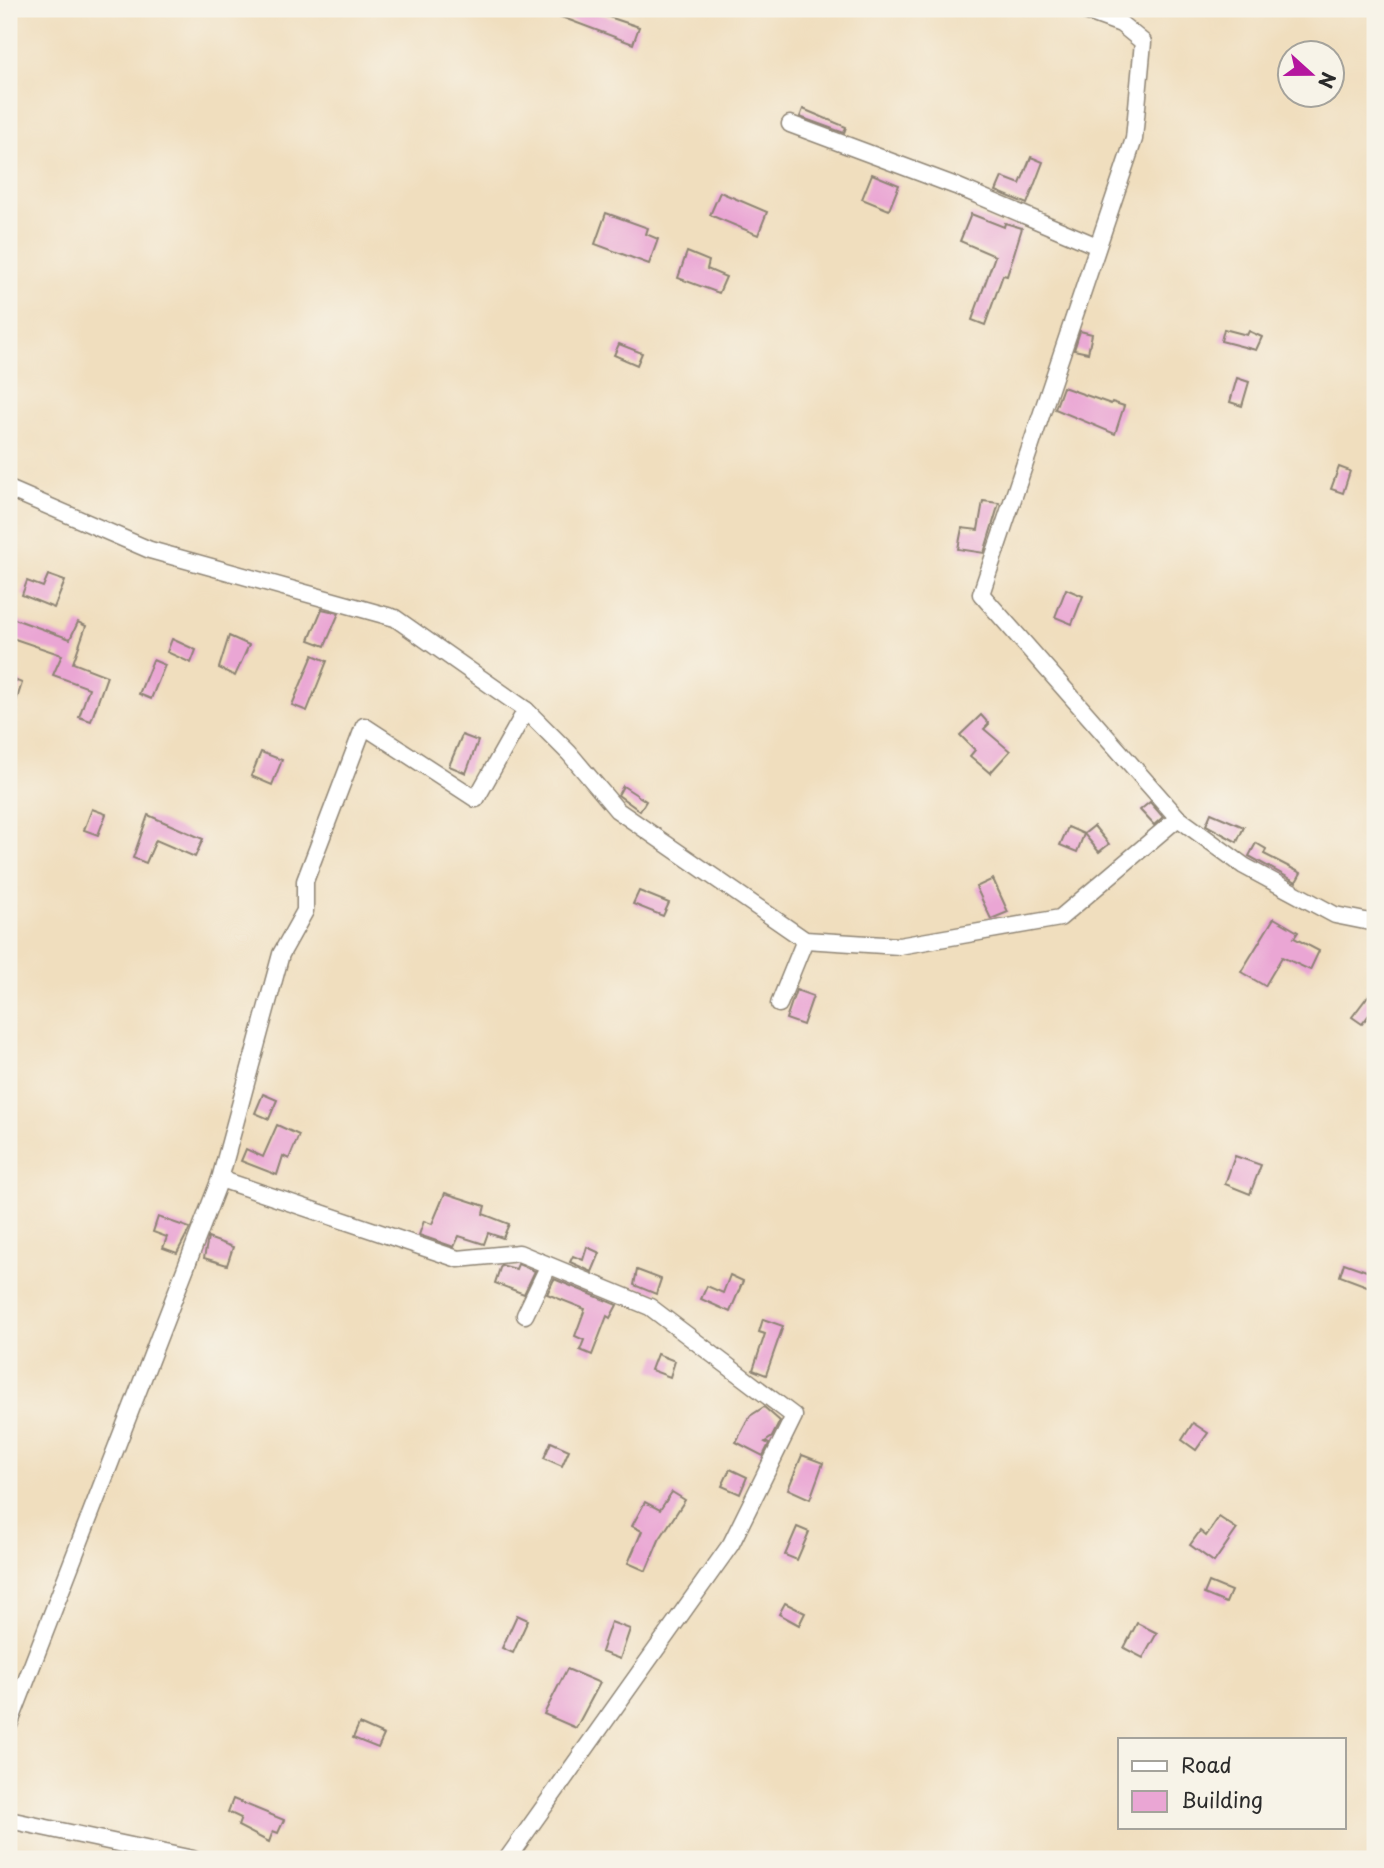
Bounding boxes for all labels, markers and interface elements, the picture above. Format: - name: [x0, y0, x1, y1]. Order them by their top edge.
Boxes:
- north arrow: [1276, 38, 1346, 108]
- text: N: [1312, 68, 1344, 92]
- legend: [1118, 1738, 1346, 1829]
- text: Road: [1181, 1748, 1232, 1780]
- text: Building: [1181, 1783, 1263, 1815]

